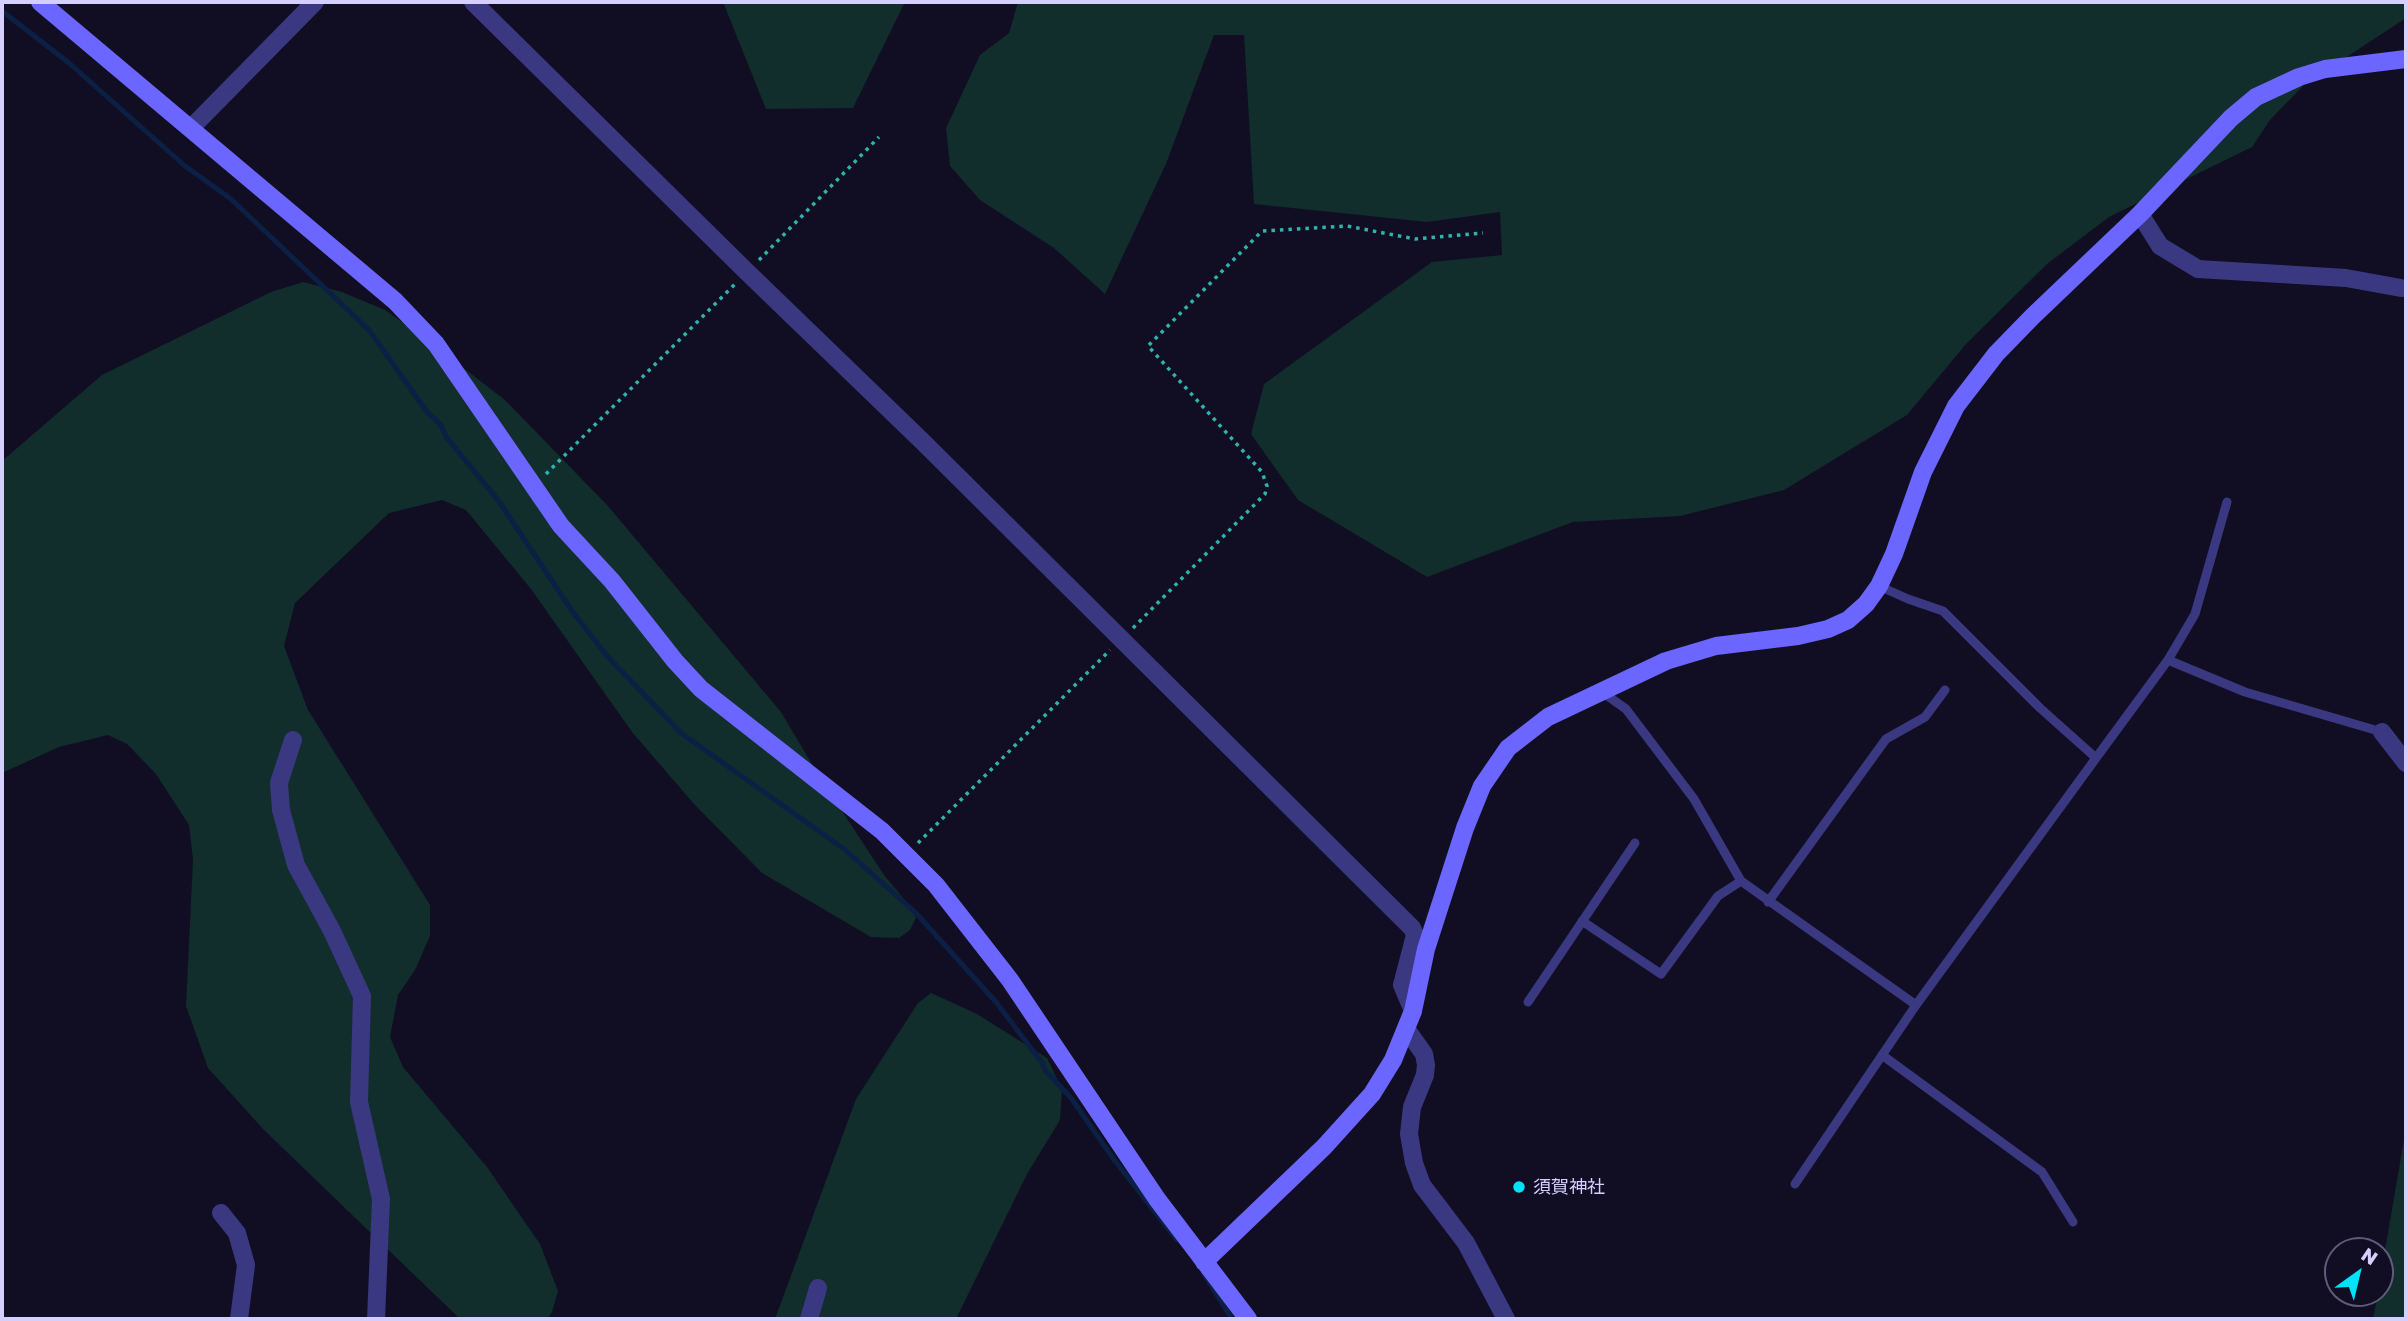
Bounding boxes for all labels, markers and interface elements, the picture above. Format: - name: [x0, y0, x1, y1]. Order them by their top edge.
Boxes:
- place label: 須賀神社: [1533, 1176, 1605, 1198]
- marker: 須賀神社: [1511, 1179, 1527, 1195]
- north arrow: [2324, 1237, 2394, 1307]
- text: N: [2357, 1242, 2382, 1269]

